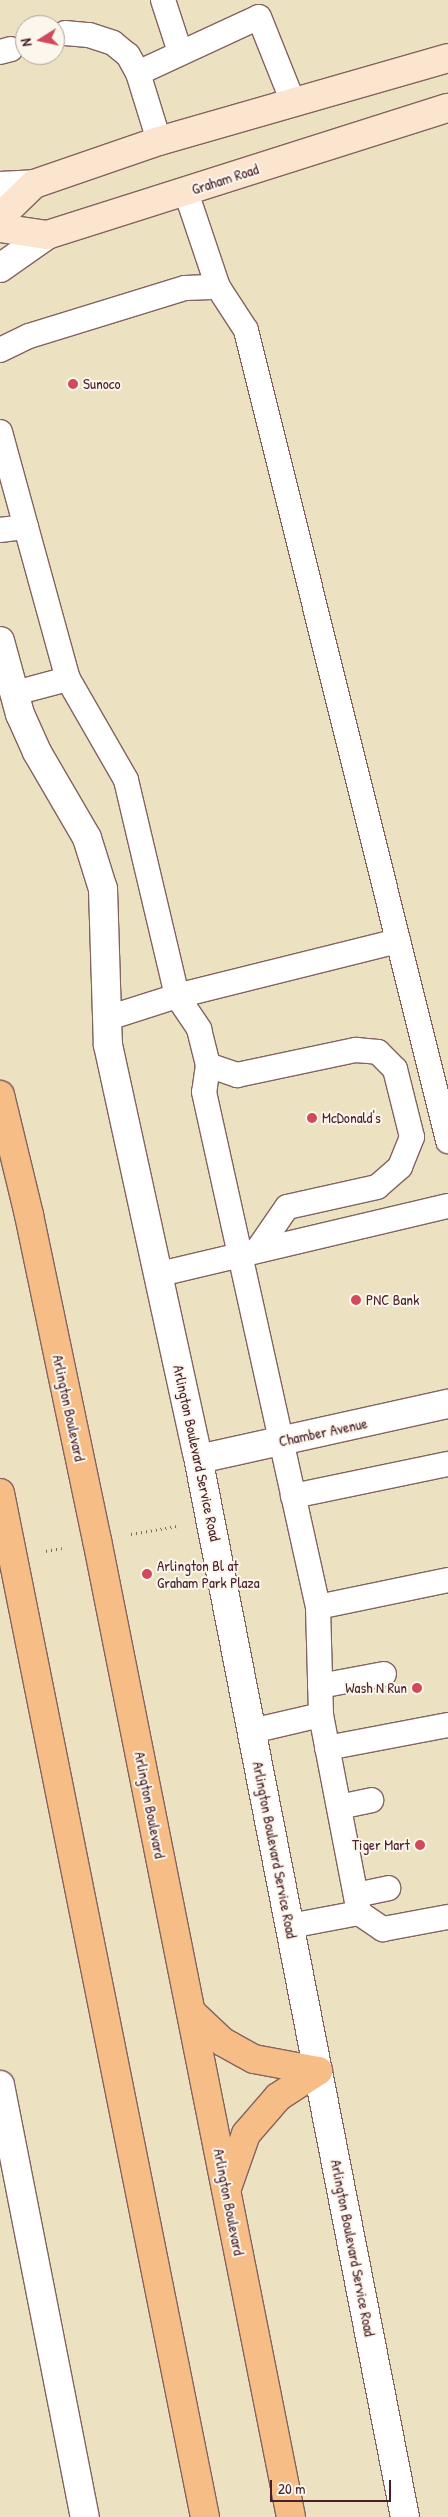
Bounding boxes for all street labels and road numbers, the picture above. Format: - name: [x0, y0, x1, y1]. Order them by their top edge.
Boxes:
- street label: Graham Road: [189, 160, 261, 198]
- street label: Arlington Boulevard: [49, 1353, 89, 1463]
- street label: Arlington Boulevard Service Road: [170, 1363, 224, 1543]
- street label: Chamber Avenue: [277, 1414, 369, 1450]
- street label: Arlington Boulevard: [131, 1750, 169, 1860]
- street label: Arlington Boulevard Service Road: [249, 1760, 301, 1940]
- street label: Arlington Boulevard: [210, 2147, 248, 2257]
- street label: Arlington Boulevard Service Road: [327, 2158, 379, 2338]

